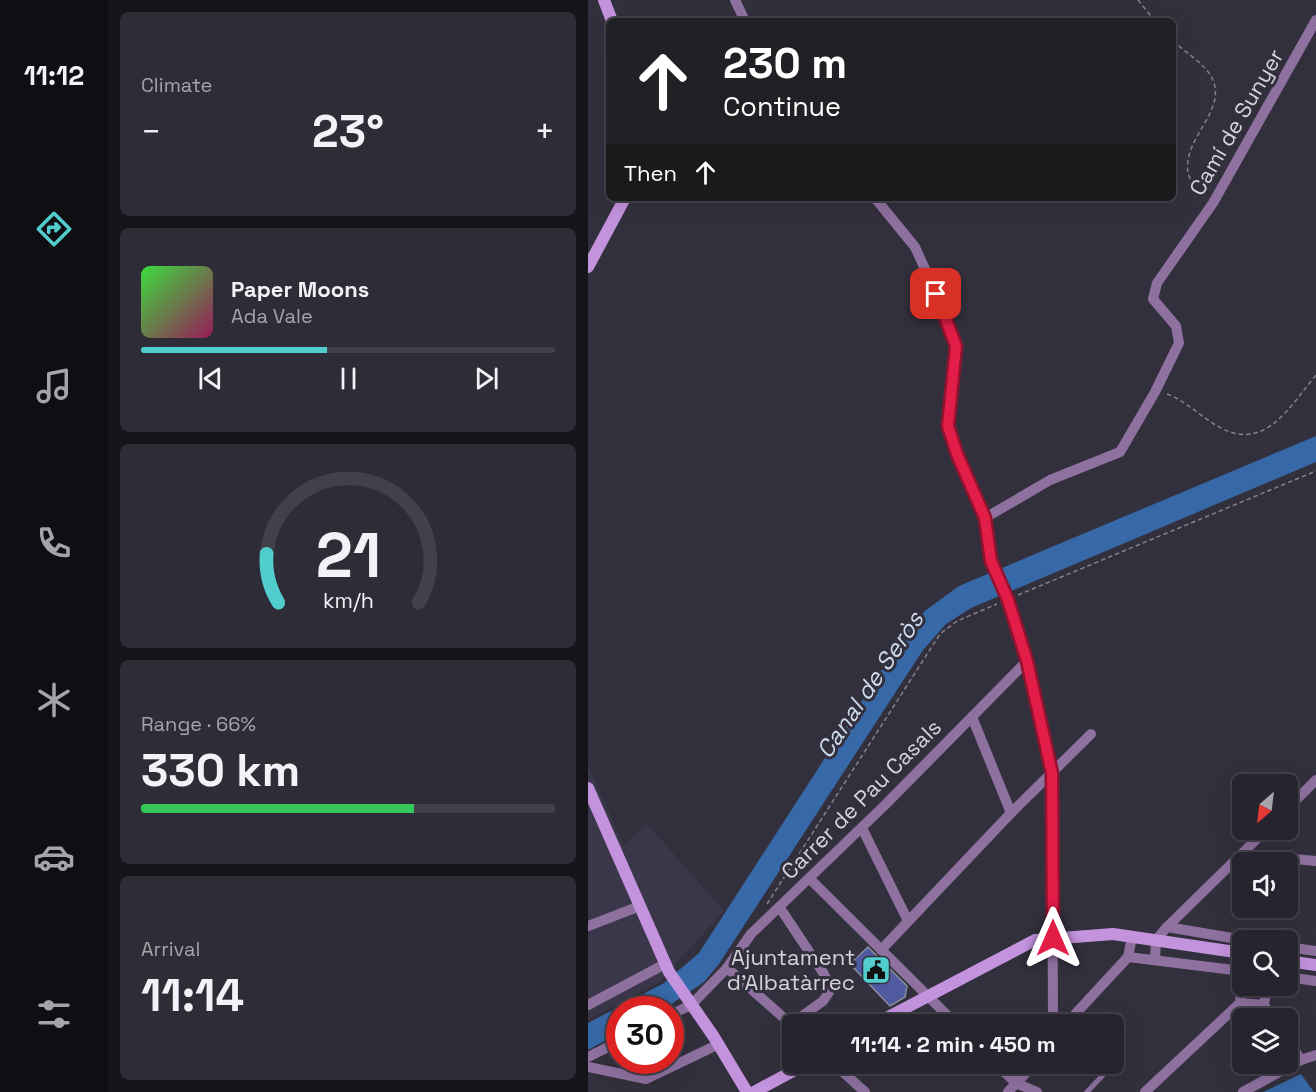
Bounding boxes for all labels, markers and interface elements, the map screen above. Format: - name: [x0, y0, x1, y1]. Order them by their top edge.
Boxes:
- text: 230 m: [723, 37, 847, 90]
- icon: ahead: [624, 42, 702, 120]
- street label: Camí de Sunyer: [1183, 44, 1289, 200]
- text: 11:12: [24, 58, 84, 93]
- text: Climate: [141, 72, 212, 98]
- text: Continue: [723, 89, 841, 124]
- text: 23°: [312, 103, 384, 160]
- text: −: [141, 111, 161, 153]
- text: +: [535, 111, 555, 153]
- icon: ahead: [689, 156, 722, 189]
- text: Then: [624, 159, 677, 187]
- icon: directions: [33, 208, 75, 250]
- pin: [910, 268, 961, 319]
- text: Paper Moons: [231, 275, 369, 303]
- icon: arrive: [919, 277, 952, 310]
- text: Ada Vale: [231, 303, 313, 329]
- icon: previous: [194, 362, 227, 395]
- icon: pause: [332, 362, 365, 395]
- icon: next: [470, 362, 503, 395]
- icon: music: [33, 365, 75, 407]
- text: 21: [315, 516, 381, 595]
- icon: phone: [33, 522, 75, 564]
- text: km/h: [322, 587, 374, 614]
- water label: Canal de Seròs: [809, 604, 931, 764]
- icon: climate: [33, 679, 75, 721]
- text: Range · 66%: [141, 711, 256, 737]
- street label: Carrer de Pau Casals: [775, 713, 947, 885]
- text: 330 km: [141, 742, 300, 799]
- north arrow: [1232, 774, 1298, 840]
- map controls: [1232, 774, 1298, 1074]
- icon: car: [33, 836, 75, 878]
- button: sound: [1232, 852, 1298, 918]
- position arrow: [1021, 906, 1085, 970]
- button: search: [1232, 930, 1298, 996]
- text: Arrival: [141, 936, 200, 962]
- place label: Ajuntament d'Albatàrrec: [727, 943, 855, 996]
- public building icon: Ajuntament d'Albatàrrec: [860, 954, 892, 986]
- text: 11:14: [141, 967, 244, 1024]
- icon: filters: [33, 993, 75, 1035]
- speed limit sign: 30: [606, 996, 684, 1074]
- button: layers: [1232, 1008, 1298, 1074]
- text: 11:14 · 2 min · 450 m: [851, 1030, 1056, 1058]

